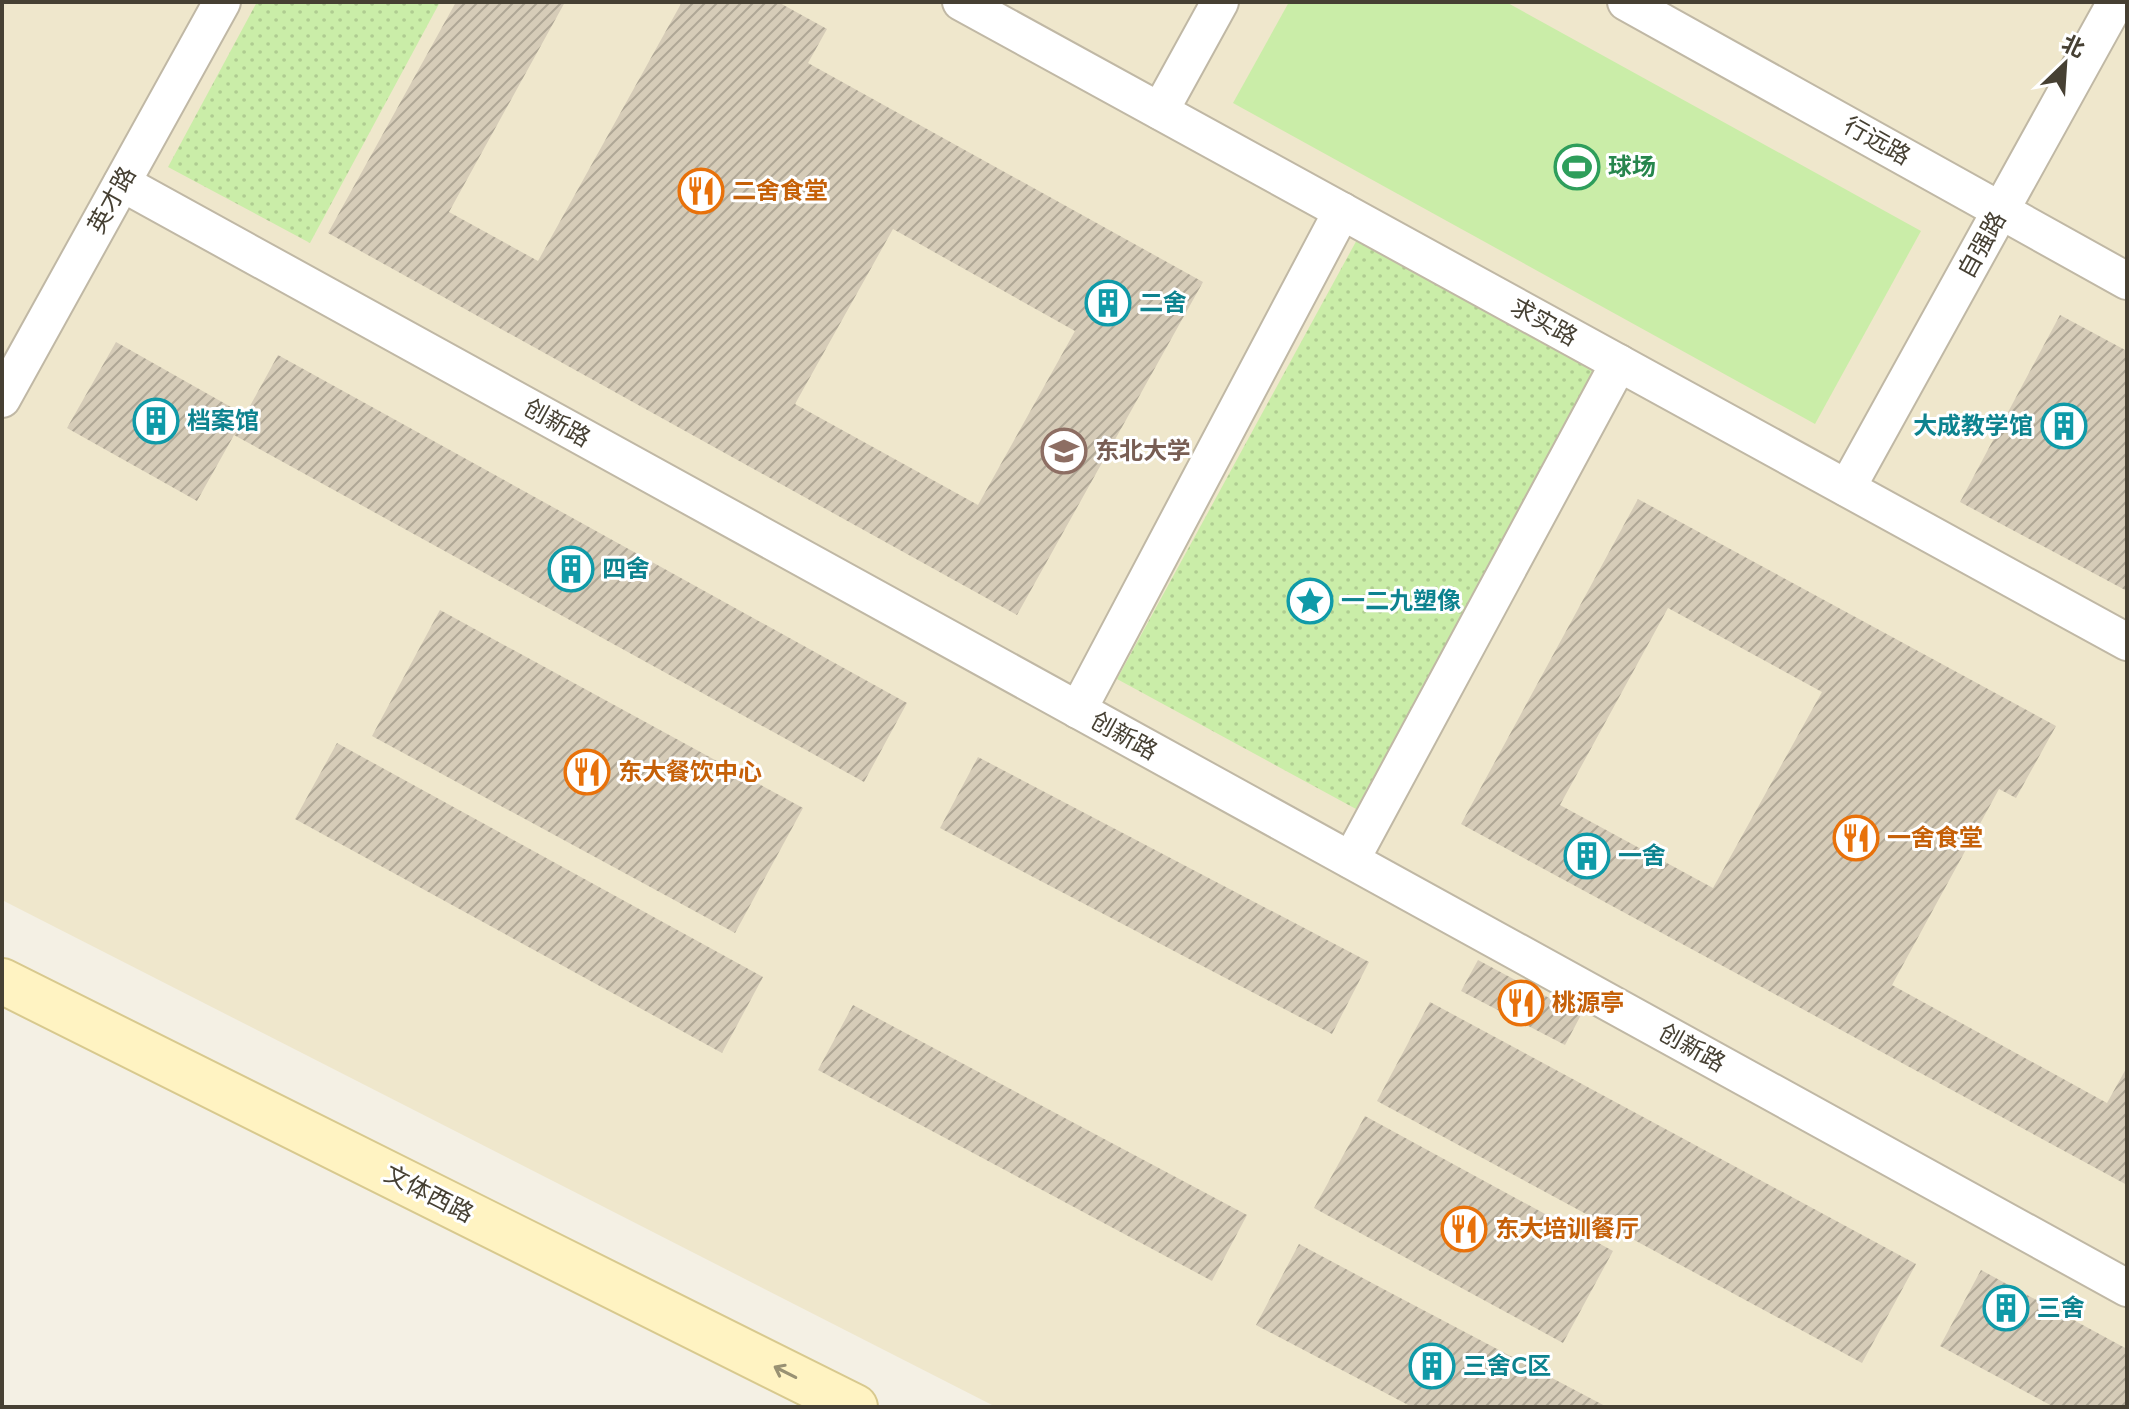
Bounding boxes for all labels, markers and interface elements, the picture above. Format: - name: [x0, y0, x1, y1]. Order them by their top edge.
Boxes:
- north arrow: [2025, 24, 2105, 104]
- text: 北: [2057, 29, 2089, 65]
- street label: 行远路: [1838, 110, 1916, 172]
- sports icon: 球场: [1553, 143, 1601, 191]
- place label: 球场: [1608, 151, 1656, 183]
- street label: 英才路: [81, 161, 143, 239]
- restaurant icon: 二舍食堂: [677, 167, 725, 215]
- place label: 二舍食堂: [732, 175, 828, 207]
- street label: 自强路: [1951, 206, 2013, 284]
- building icon: 二舍: [1084, 279, 1132, 327]
- place label: 二舍: [1139, 287, 1187, 319]
- street label: 求实路: [1505, 291, 1583, 353]
- street label: 创新路: [518, 392, 596, 454]
- building icon: 档案馆: [132, 397, 180, 445]
- building icon: 大成教学馆: [2040, 402, 2088, 450]
- place label: 档案馆: [187, 405, 259, 437]
- place label: 大成教学馆: [1913, 410, 2033, 442]
- school or university icon: 东北大学: [1040, 427, 1088, 475]
- place label: 东北大学: [1095, 435, 1191, 467]
- building icon: 四舍: [547, 545, 595, 593]
- place label: 四舍: [602, 553, 650, 585]
- place icon: 一二九塑像: [1286, 577, 1334, 625]
- place label: 一二九塑像: [1341, 585, 1461, 617]
- street label: 创新路: [1085, 705, 1163, 767]
- restaurant icon: 东大餐饮中心: [563, 748, 611, 796]
- place label: 东大餐饮中心: [618, 756, 762, 788]
- restaurant icon: 一舍食堂: [1832, 814, 1880, 862]
- place label: 一舍食堂: [1887, 822, 1983, 854]
- building icon: 一舍: [1563, 832, 1611, 880]
- place label: 一舍: [1618, 840, 1666, 872]
- restaurant icon: 桃源亭: [1497, 979, 1545, 1027]
- place label: 桃源亭: [1552, 987, 1624, 1019]
- street label: 创新路: [1653, 1017, 1731, 1079]
- street label: 文体西路: [379, 1158, 479, 1230]
- restaurant icon: 东大培训餐厅: [1440, 1205, 1488, 1253]
- place label: 东大培训餐厅: [1495, 1213, 1639, 1245]
- building icon: 三舍: [1982, 1284, 2030, 1332]
- place label: 三舍: [2037, 1292, 2085, 1324]
- building icon: 三舍C区: [1408, 1342, 1456, 1390]
- place label: 三舍C区: [1463, 1350, 1551, 1382]
- one-way arrow: [774, 1364, 798, 1379]

